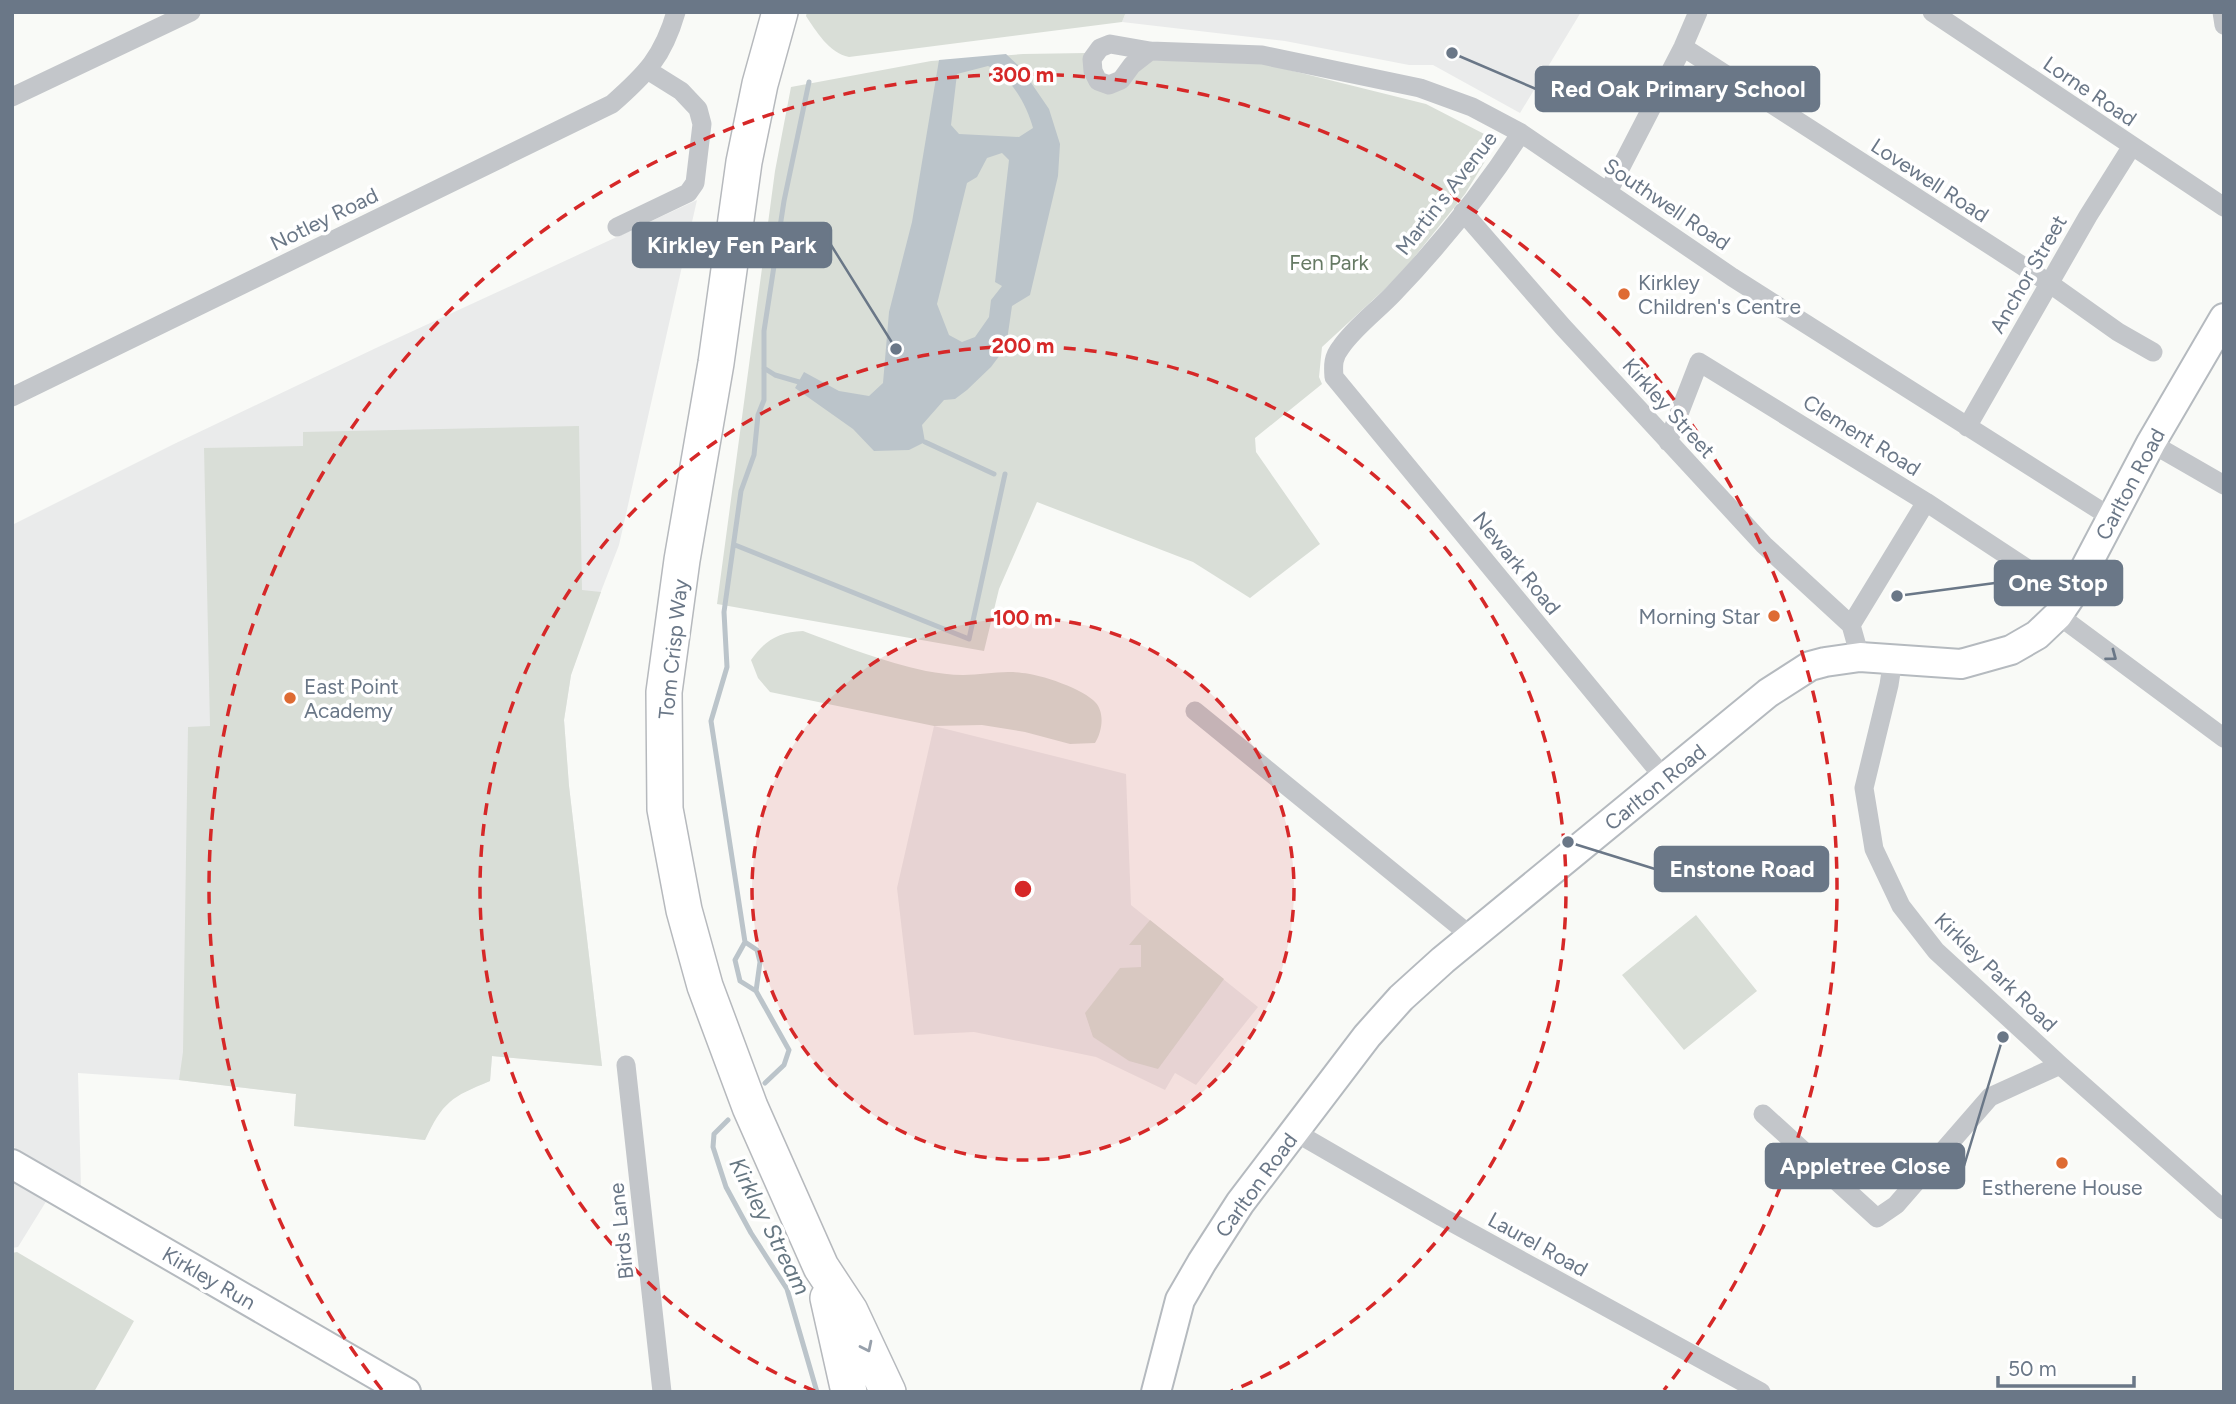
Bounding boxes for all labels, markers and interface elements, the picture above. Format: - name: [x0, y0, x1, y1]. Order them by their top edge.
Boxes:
- street label: Lorne Road: [2039, 51, 2141, 131]
- text: 300 m: [992, 62, 1054, 87]
- callout: Red Oak Primary School: [1536, 67, 1819, 111]
- text: Red Oak Primary School: [1550, 75, 1806, 103]
- street label: Martin's Avenue: [1390, 126, 1502, 260]
- street label: Lovewell Road: [1867, 133, 1993, 227]
- street label: Southwell Road: [1599, 153, 1735, 255]
- street label: Notley Road: [266, 182, 382, 256]
- street label: Anchor Street: [1984, 210, 2072, 338]
- callout: Kirkley Fen Park: [633, 223, 831, 267]
- text: Kirkley Fen Park: [647, 231, 818, 259]
- park label: Fen Park: [1289, 250, 1370, 275]
- place label: Kirkley Children's Centre: [1638, 270, 1801, 319]
- marker: Kirkley Children's Centre: [1616, 286, 1632, 302]
- text: 200 m: [992, 333, 1054, 358]
- street label: Kirkley Street: [1618, 353, 1720, 463]
- street label: Clement Road: [1799, 389, 1925, 481]
- street label: Carlton Road: [2090, 424, 2170, 544]
- street label: Newark Road: [1468, 506, 1566, 620]
- callout: One Stop: [1995, 561, 2122, 605]
- text: One Stop: [2008, 569, 2108, 597]
- street label: Tom Crisp Way: [653, 578, 693, 720]
- place label: Morning Star: [1639, 604, 1760, 629]
- text: 100 m: [993, 605, 1053, 630]
- marker: Morning Star: [1766, 608, 1782, 624]
- one-way arrow: [2105, 648, 2117, 660]
- place label: East Point Academy: [304, 674, 399, 723]
- marker: East Point Academy: [282, 690, 298, 706]
- street label: Carlton Road: [1599, 739, 1711, 835]
- callout: Enstone Road: [1655, 847, 1828, 891]
- text: Enstone Road: [1669, 855, 1815, 883]
- centre of rings: [1011, 877, 1035, 901]
- street label: Kirkley Park Road: [1930, 907, 2062, 1037]
- street label: Carlton Road: [1210, 1128, 1302, 1242]
- callout: Appletree Close: [1766, 1144, 1964, 1188]
- text: Appletree Close: [1780, 1152, 1951, 1180]
- water label: Kirkley Stream: [723, 1153, 817, 1299]
- marker: Estherene House: [2054, 1155, 2070, 1171]
- place label: Estherene House: [1981, 1175, 2143, 1200]
- street label: Birds Lane: [604, 1182, 638, 1280]
- street label: Laurel Road: [1484, 1206, 1592, 1282]
- street label: Kirkley Run: [158, 1241, 260, 1315]
- one-way arrow: [859, 1340, 873, 1352]
- scale bar: [1998, 1344, 2134, 1388]
- text: 50 m: [2008, 1356, 2057, 1381]

